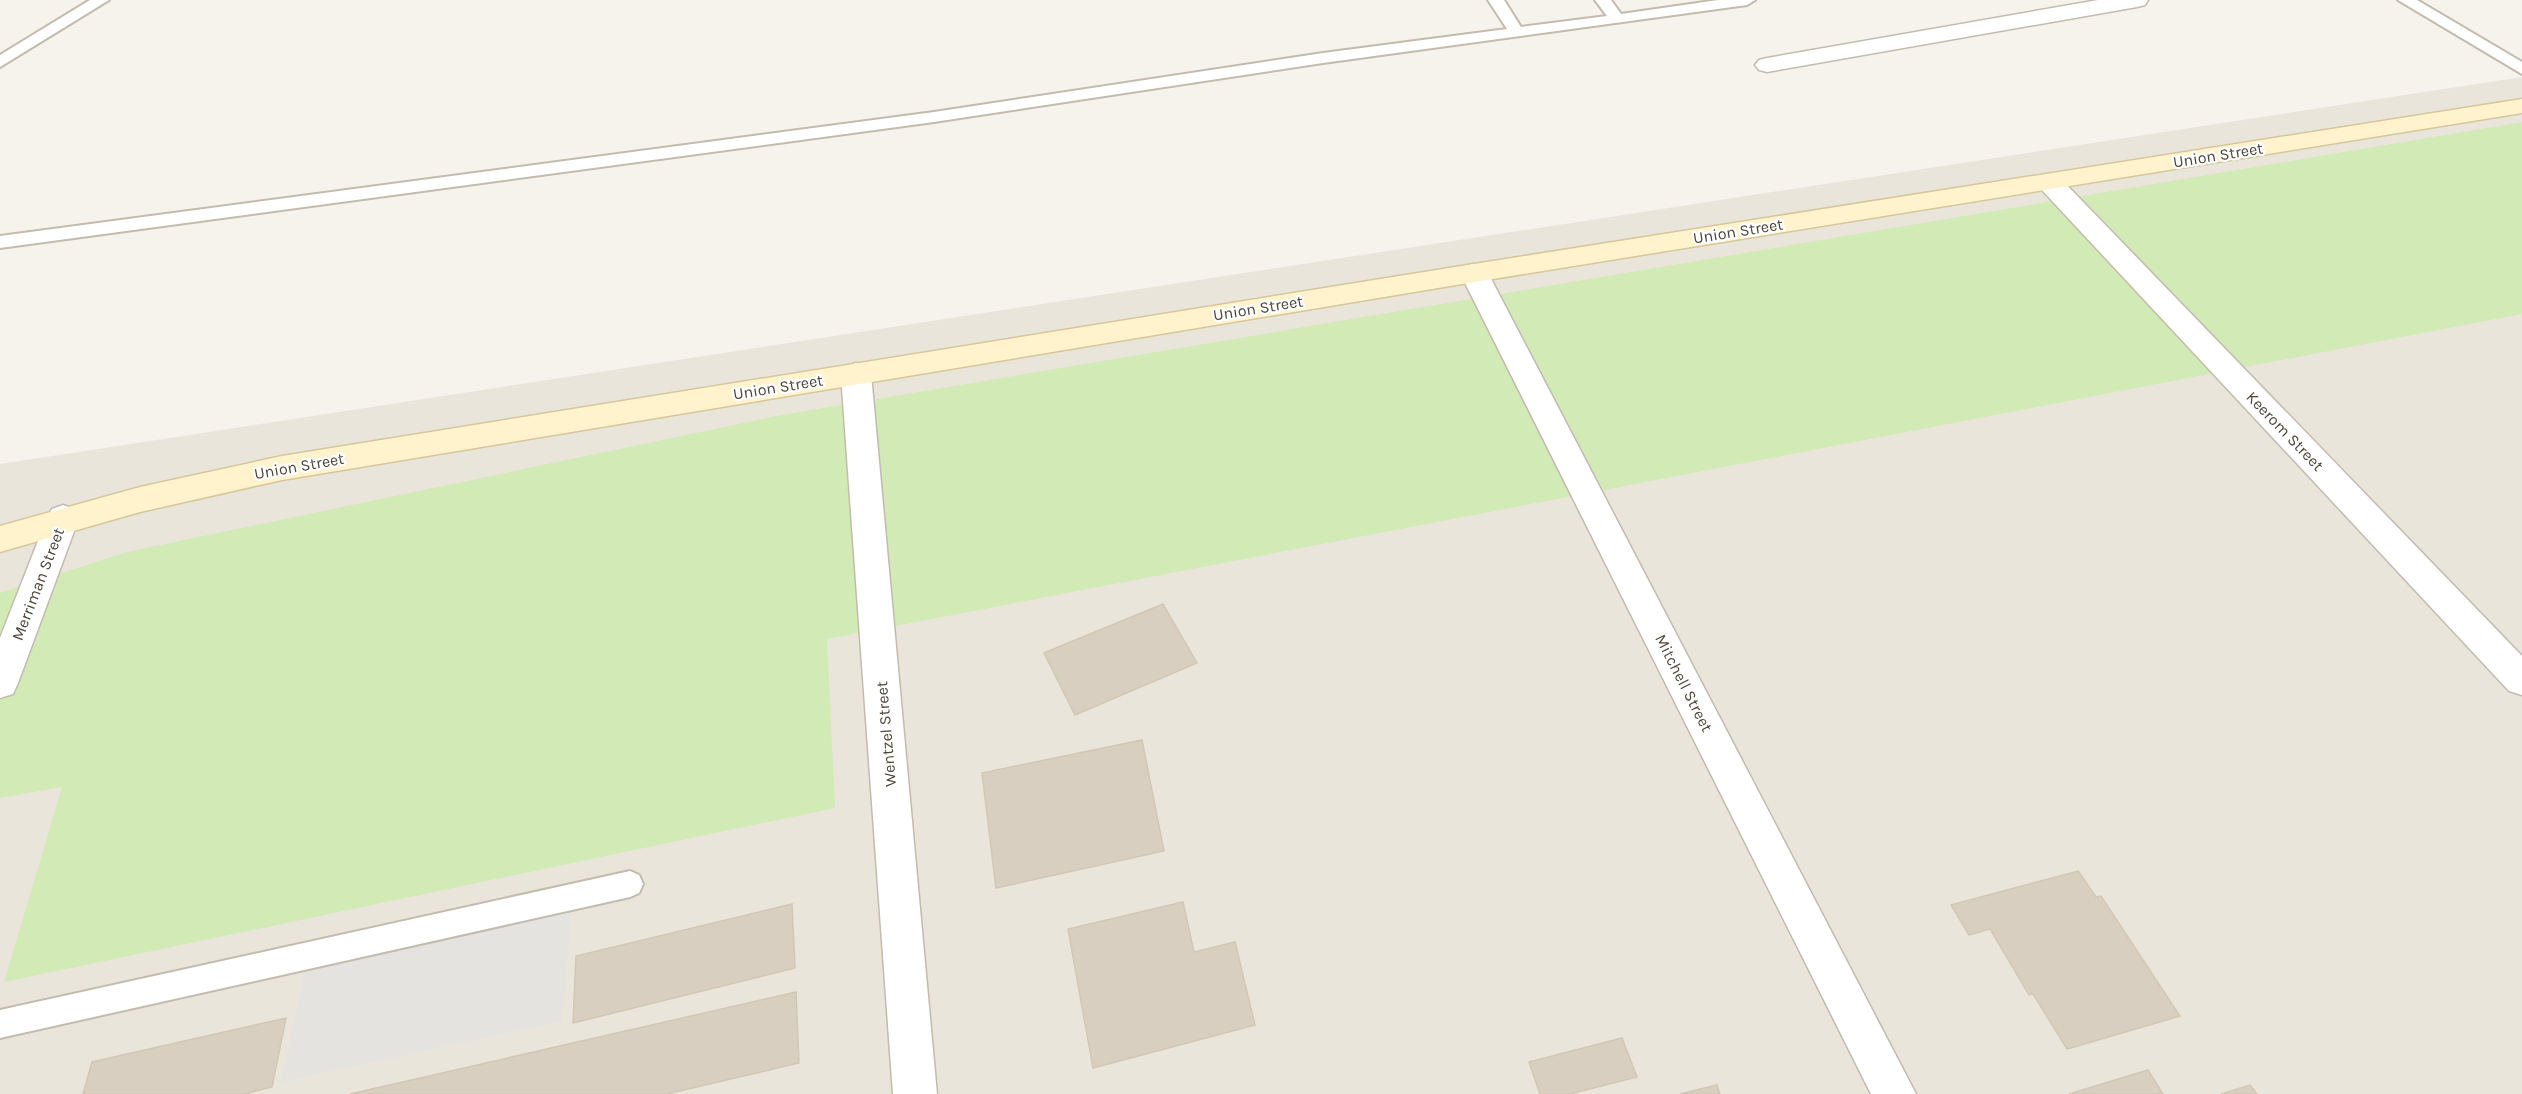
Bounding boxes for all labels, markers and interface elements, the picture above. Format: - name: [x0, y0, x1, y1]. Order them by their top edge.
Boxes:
- street label: Union Street: [2172, 138, 2264, 172]
- street label: Union Street: [1692, 214, 1784, 248]
- street label: Union Street: [1212, 291, 1304, 325]
- street label: Union Street: [732, 370, 824, 404]
- street label: Keerom Street: [2242, 387, 2328, 475]
- street label: Union Street: [253, 449, 345, 483]
- street label: Merriman Street: [8, 525, 68, 643]
- street label: Mitchell Street: [1651, 631, 1717, 735]
- street label: Wentzel Street: [872, 681, 900, 787]

